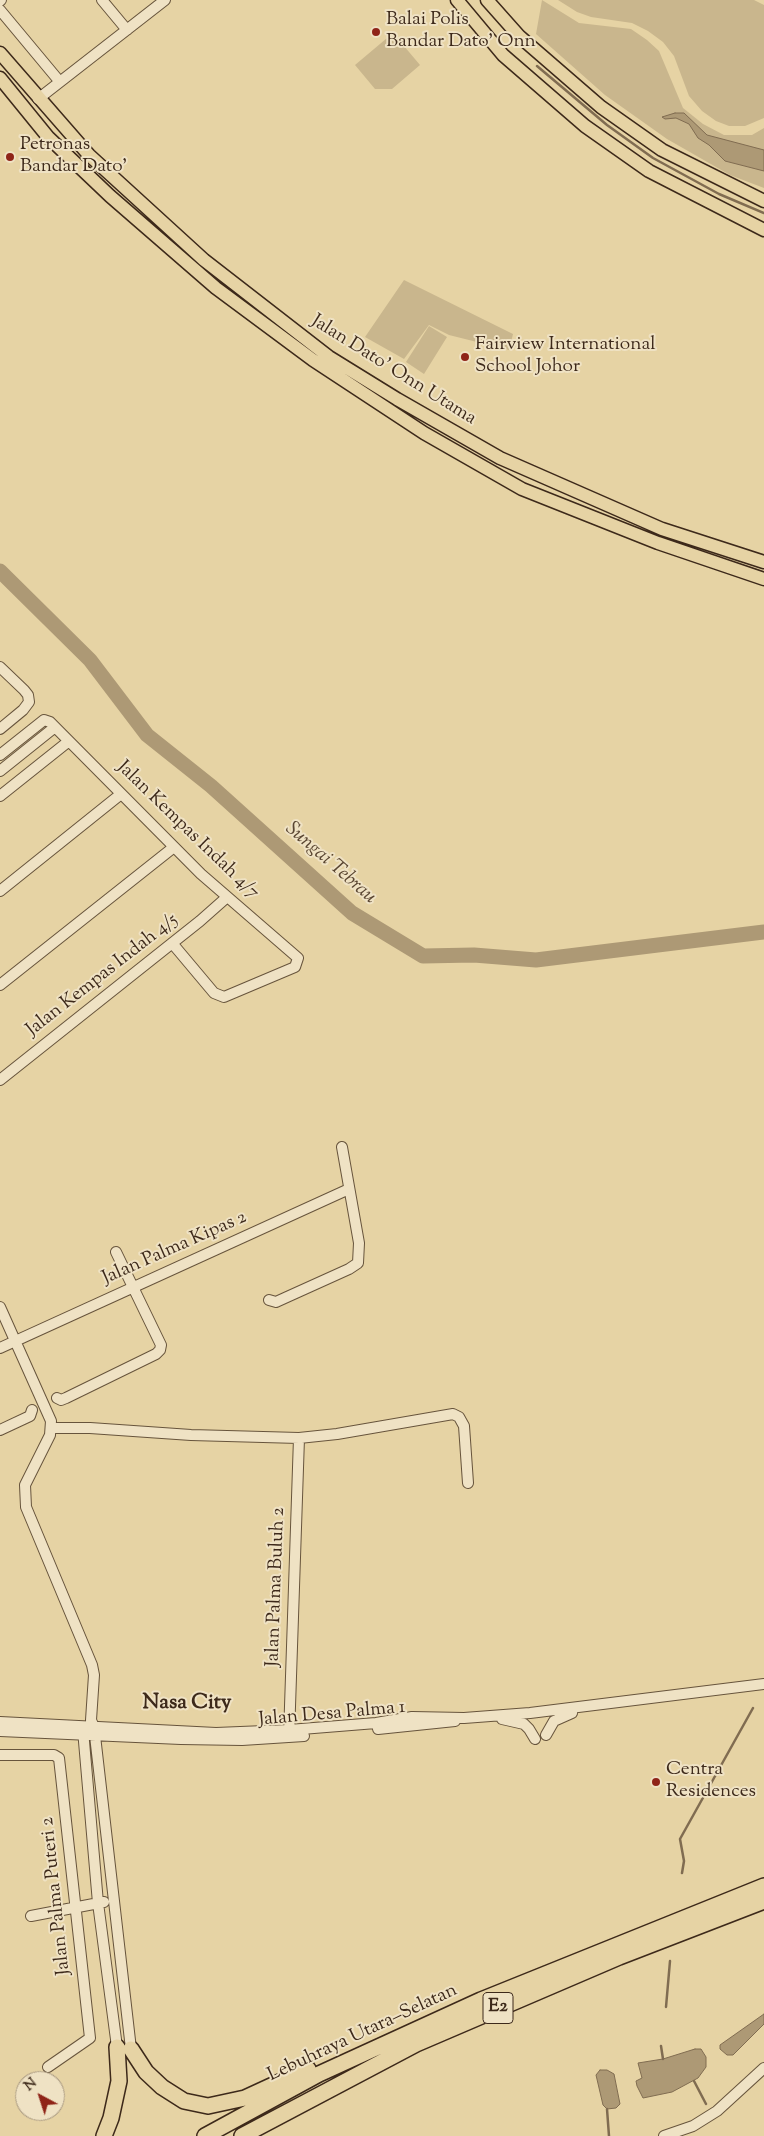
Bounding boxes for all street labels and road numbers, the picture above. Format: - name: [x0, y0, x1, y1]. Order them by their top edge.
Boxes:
- street label: Jalan Dato' Onn Utama: [306, 311, 480, 431]
- street label: Jalan Kempas Indah 4/7: [111, 757, 263, 905]
- street label: Jalan Kempas Indah 4/5: [23, 910, 183, 1042]
- street label: Jalan Palma Kipas 2: [99, 1207, 251, 1291]
- street label: Jalan Palma Buluh 2: [263, 1507, 291, 1667]
- street label: Jalan Desa Palma 1: [258, 1697, 406, 1733]
- street label: Jalan Palma Puteri 2: [37, 1816, 77, 1976]
- street label: Lebuhraya Utara–Selatan: [265, 1980, 461, 2088]
- road number: E2: [483, 1992, 513, 2024]

